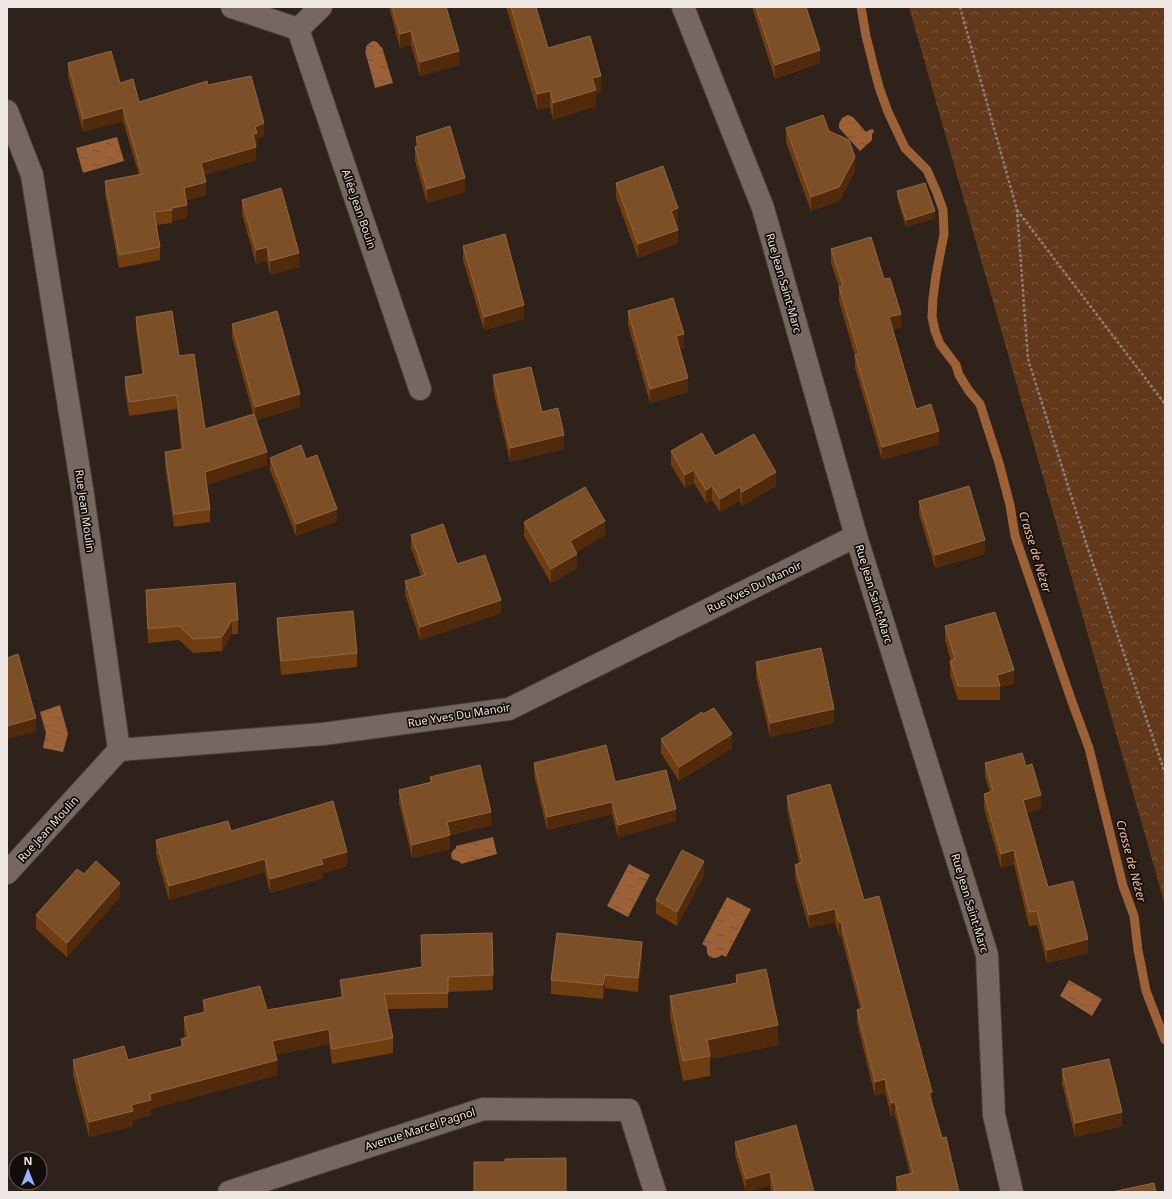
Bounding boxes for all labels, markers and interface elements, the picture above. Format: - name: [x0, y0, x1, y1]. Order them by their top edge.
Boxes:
- street label: Allée Jean Bouin: [339, 167, 380, 251]
- street label: Rue Jean Saint-Marc: [763, 231, 806, 334]
- street label: Rue Jean Moulin: [72, 468, 99, 553]
- water label: Crasse de Nézer: [1015, 509, 1056, 596]
- street label: Rue Jean Saint-Marc: [852, 542, 897, 645]
- street label: Rue Yves Du Manoir: [704, 557, 804, 616]
- street label: Rue Yves Du Manoir: [407, 699, 512, 730]
- street label: Rue Jean Moulin: [14, 793, 81, 865]
- water label: Crasse de Nézer: [1112, 818, 1151, 905]
- street label: Rue Jean Saint-Marc: [948, 851, 993, 954]
- street label: Avenue Marcel Pagnol: [363, 1104, 477, 1153]
- north arrow: [8, 1151, 48, 1191]
- text: N: [24, 1153, 32, 1168]

